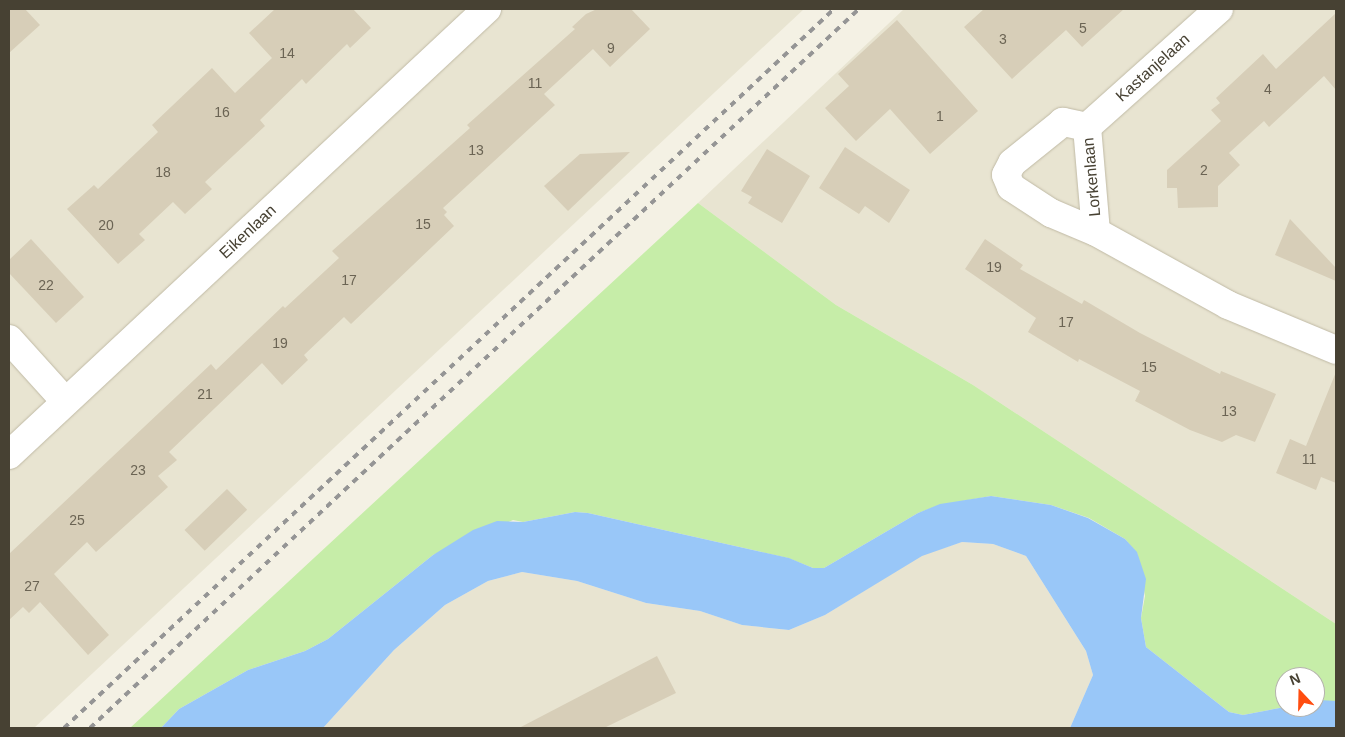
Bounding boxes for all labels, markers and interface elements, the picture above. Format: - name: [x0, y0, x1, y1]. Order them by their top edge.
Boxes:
- house number: 5: [1079, 20, 1087, 36]
- street label: Kastanjelaan: [1112, 30, 1194, 106]
- house number: 3: [999, 31, 1007, 47]
- house number: 9: [607, 40, 615, 56]
- house number: 14: [279, 45, 295, 61]
- house number: 11: [528, 75, 542, 91]
- house number: 4: [1264, 81, 1272, 97]
- house number: 16: [214, 104, 230, 120]
- house number: 1: [936, 108, 944, 124]
- street label: Lorkenlaan: [1079, 137, 1105, 217]
- house number: 13: [468, 142, 484, 158]
- house number: 2: [1200, 162, 1208, 178]
- house number: 18: [155, 164, 171, 180]
- street label: Eikenlaan: [216, 201, 280, 263]
- house number: 15: [415, 216, 431, 232]
- house number: 20: [98, 217, 114, 233]
- house number: 19: [986, 259, 1002, 275]
- house number: 17: [341, 272, 357, 288]
- house number: 22: [38, 277, 54, 293]
- house number: 17: [1058, 314, 1074, 330]
- house number: 19: [272, 335, 288, 351]
- house number: 15: [1141, 359, 1157, 375]
- house number: 21: [197, 386, 213, 402]
- house number: 13: [1221, 403, 1237, 419]
- house number: 11: [1302, 451, 1316, 467]
- house number: 23: [130, 462, 146, 478]
- house number: 25: [69, 512, 85, 528]
- house number: 27: [24, 578, 40, 594]
- north arrow: [1275, 667, 1325, 717]
- text: N: [1287, 670, 1303, 688]

